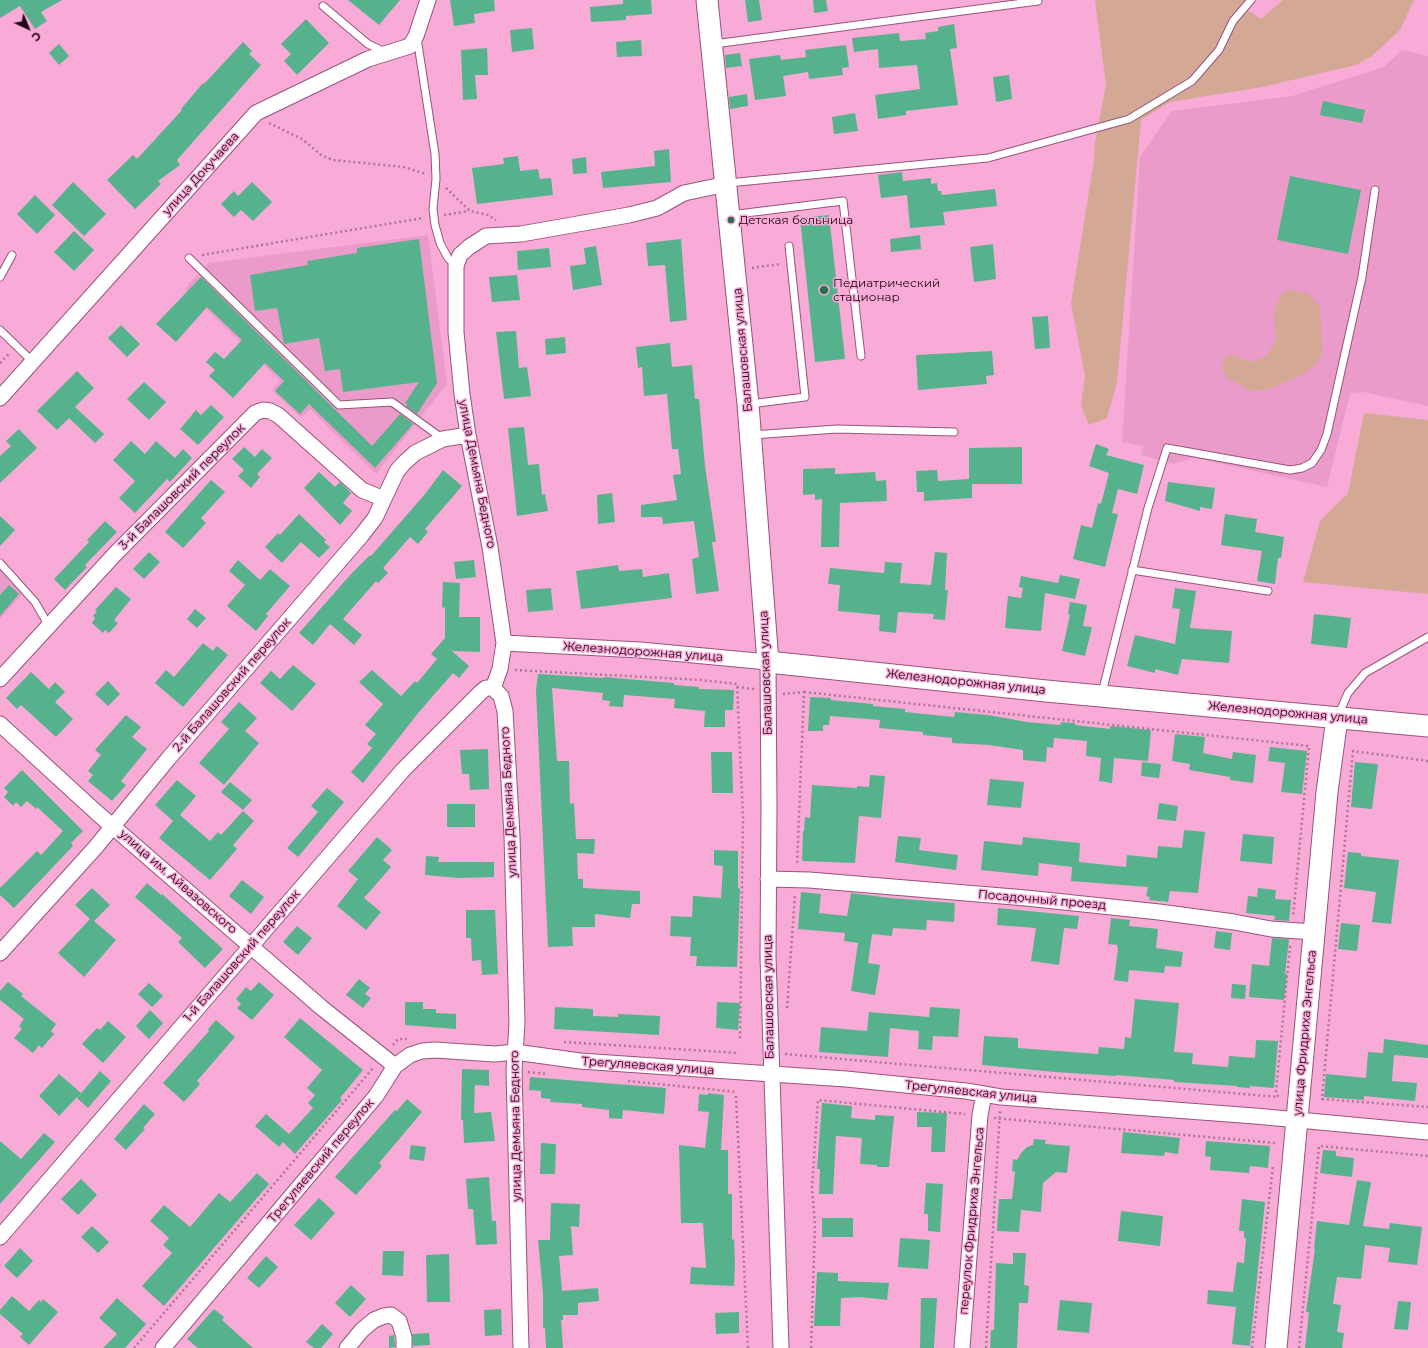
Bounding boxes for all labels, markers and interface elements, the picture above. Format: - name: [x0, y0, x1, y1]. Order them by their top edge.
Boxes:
- north arrow: [8, 8, 48, 48]
- text: С: [29, 29, 44, 44]
- street label: улица Докучаева: [160, 129, 242, 219]
- place label: Детская больница: [739, 213, 853, 227]
- marker: Детская больница: [726, 215, 736, 225]
- place label: Педиатрический стационар: [833, 276, 940, 304]
- marker: Педиатрический стационар: [818, 284, 830, 296]
- street label: Балашовская улица: [730, 287, 756, 413]
- street label: улица Демьяна Бедного: [456, 398, 498, 550]
- street label: 3-й Балашовский переулок: [116, 421, 248, 553]
- street label: Балашовская улица: [757, 610, 775, 736]
- street label: 2-й Балашовский переулок: [170, 615, 294, 755]
- street label: Железнодорожная улица: [563, 639, 723, 665]
- street label: Железнодорожная улица: [886, 666, 1046, 698]
- street label: Железнодорожная улица: [1208, 699, 1368, 727]
- street label: улица Демьяна Бедного: [498, 726, 520, 878]
- street label: улица им. Айвазовского: [116, 827, 240, 937]
- street label: 1-й Балашовский переулок: [181, 887, 303, 1025]
- street label: Посадочный проезд: [977, 887, 1107, 913]
- street label: Балашовская улица: [761, 934, 777, 1060]
- street label: улица Фридриха Энгельса: [1291, 950, 1319, 1116]
- street label: улица Демьяна Бедного: [507, 1050, 525, 1202]
- street label: Трегуляевская улица: [581, 1054, 715, 1078]
- street label: Трегуляевская улица: [904, 1078, 1038, 1106]
- street label: Трегуляевский переулок: [265, 1096, 377, 1226]
- street label: переулок Фридриха Энгельса: [957, 1127, 987, 1315]

